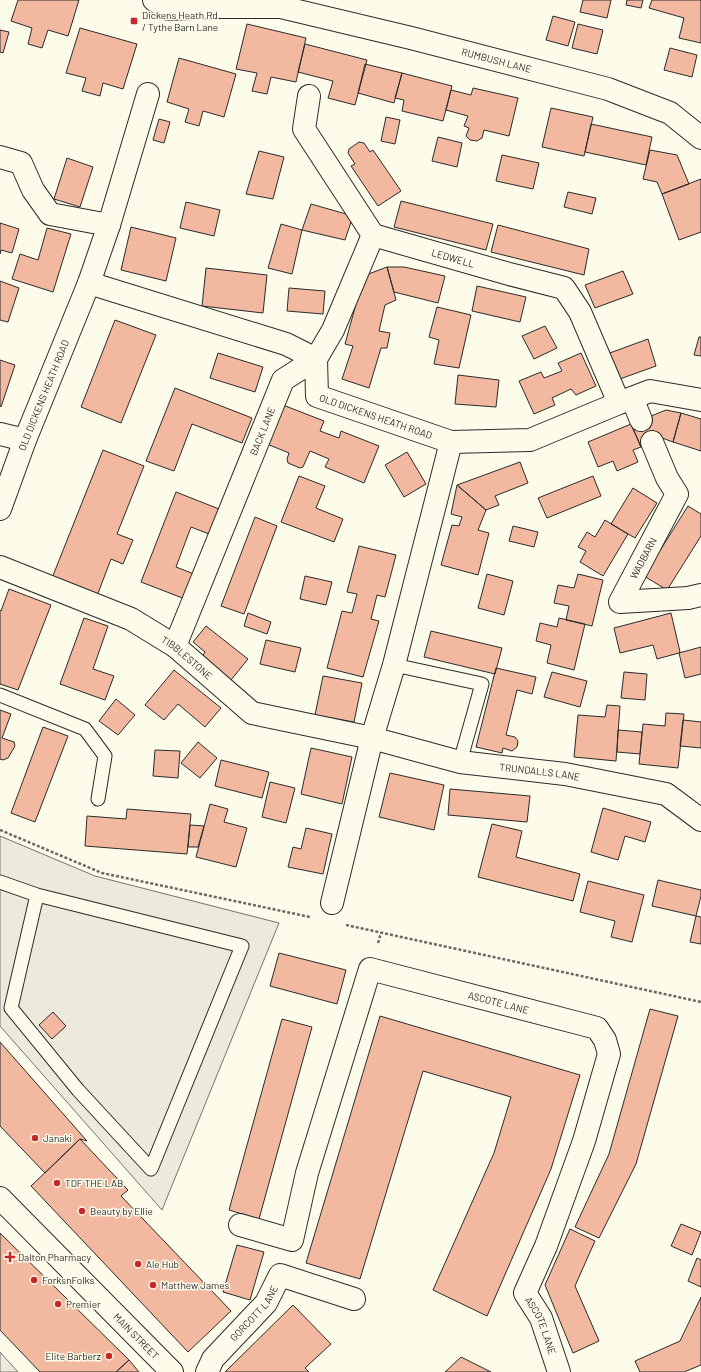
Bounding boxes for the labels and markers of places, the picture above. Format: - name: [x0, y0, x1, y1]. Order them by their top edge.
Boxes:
- place label: Dickens Heath Rd / Tythe Barn Lane: [142, 9, 218, 33]
- marker: Dickens Heath Rd / Tythe Barn Lane: [129, 16, 139, 26]
- place label: Janaki: [43, 1132, 72, 1144]
- marker: Janaki: [30, 1133, 40, 1143]
- place label: TDF THE LAB: [65, 1177, 123, 1189]
- marker: TDF THE LAB: [52, 1178, 62, 1188]
- place label: Beauty by Ellie: [90, 1205, 153, 1217]
- marker: Beauty by Ellie: [77, 1206, 87, 1216]
- place label: Dalton Pharmacy: [18, 1251, 91, 1263]
- marker: Dalton Pharmacy: [5, 1252, 15, 1262]
- place label: Ale Hub: [146, 1258, 179, 1270]
- marker: Ale Hub: [133, 1259, 143, 1269]
- place label: ForksnFolks: [42, 1274, 95, 1286]
- marker: ForksnFolks: [29, 1275, 39, 1285]
- place label: Matthew James: [161, 1279, 230, 1291]
- marker: Matthew James: [148, 1280, 158, 1290]
- place label: Premier: [66, 1298, 101, 1310]
- marker: Premier: [53, 1299, 63, 1309]
- place label: Elite Barberz: [45, 1350, 102, 1362]
- marker: Elite Barberz: [104, 1351, 114, 1361]

